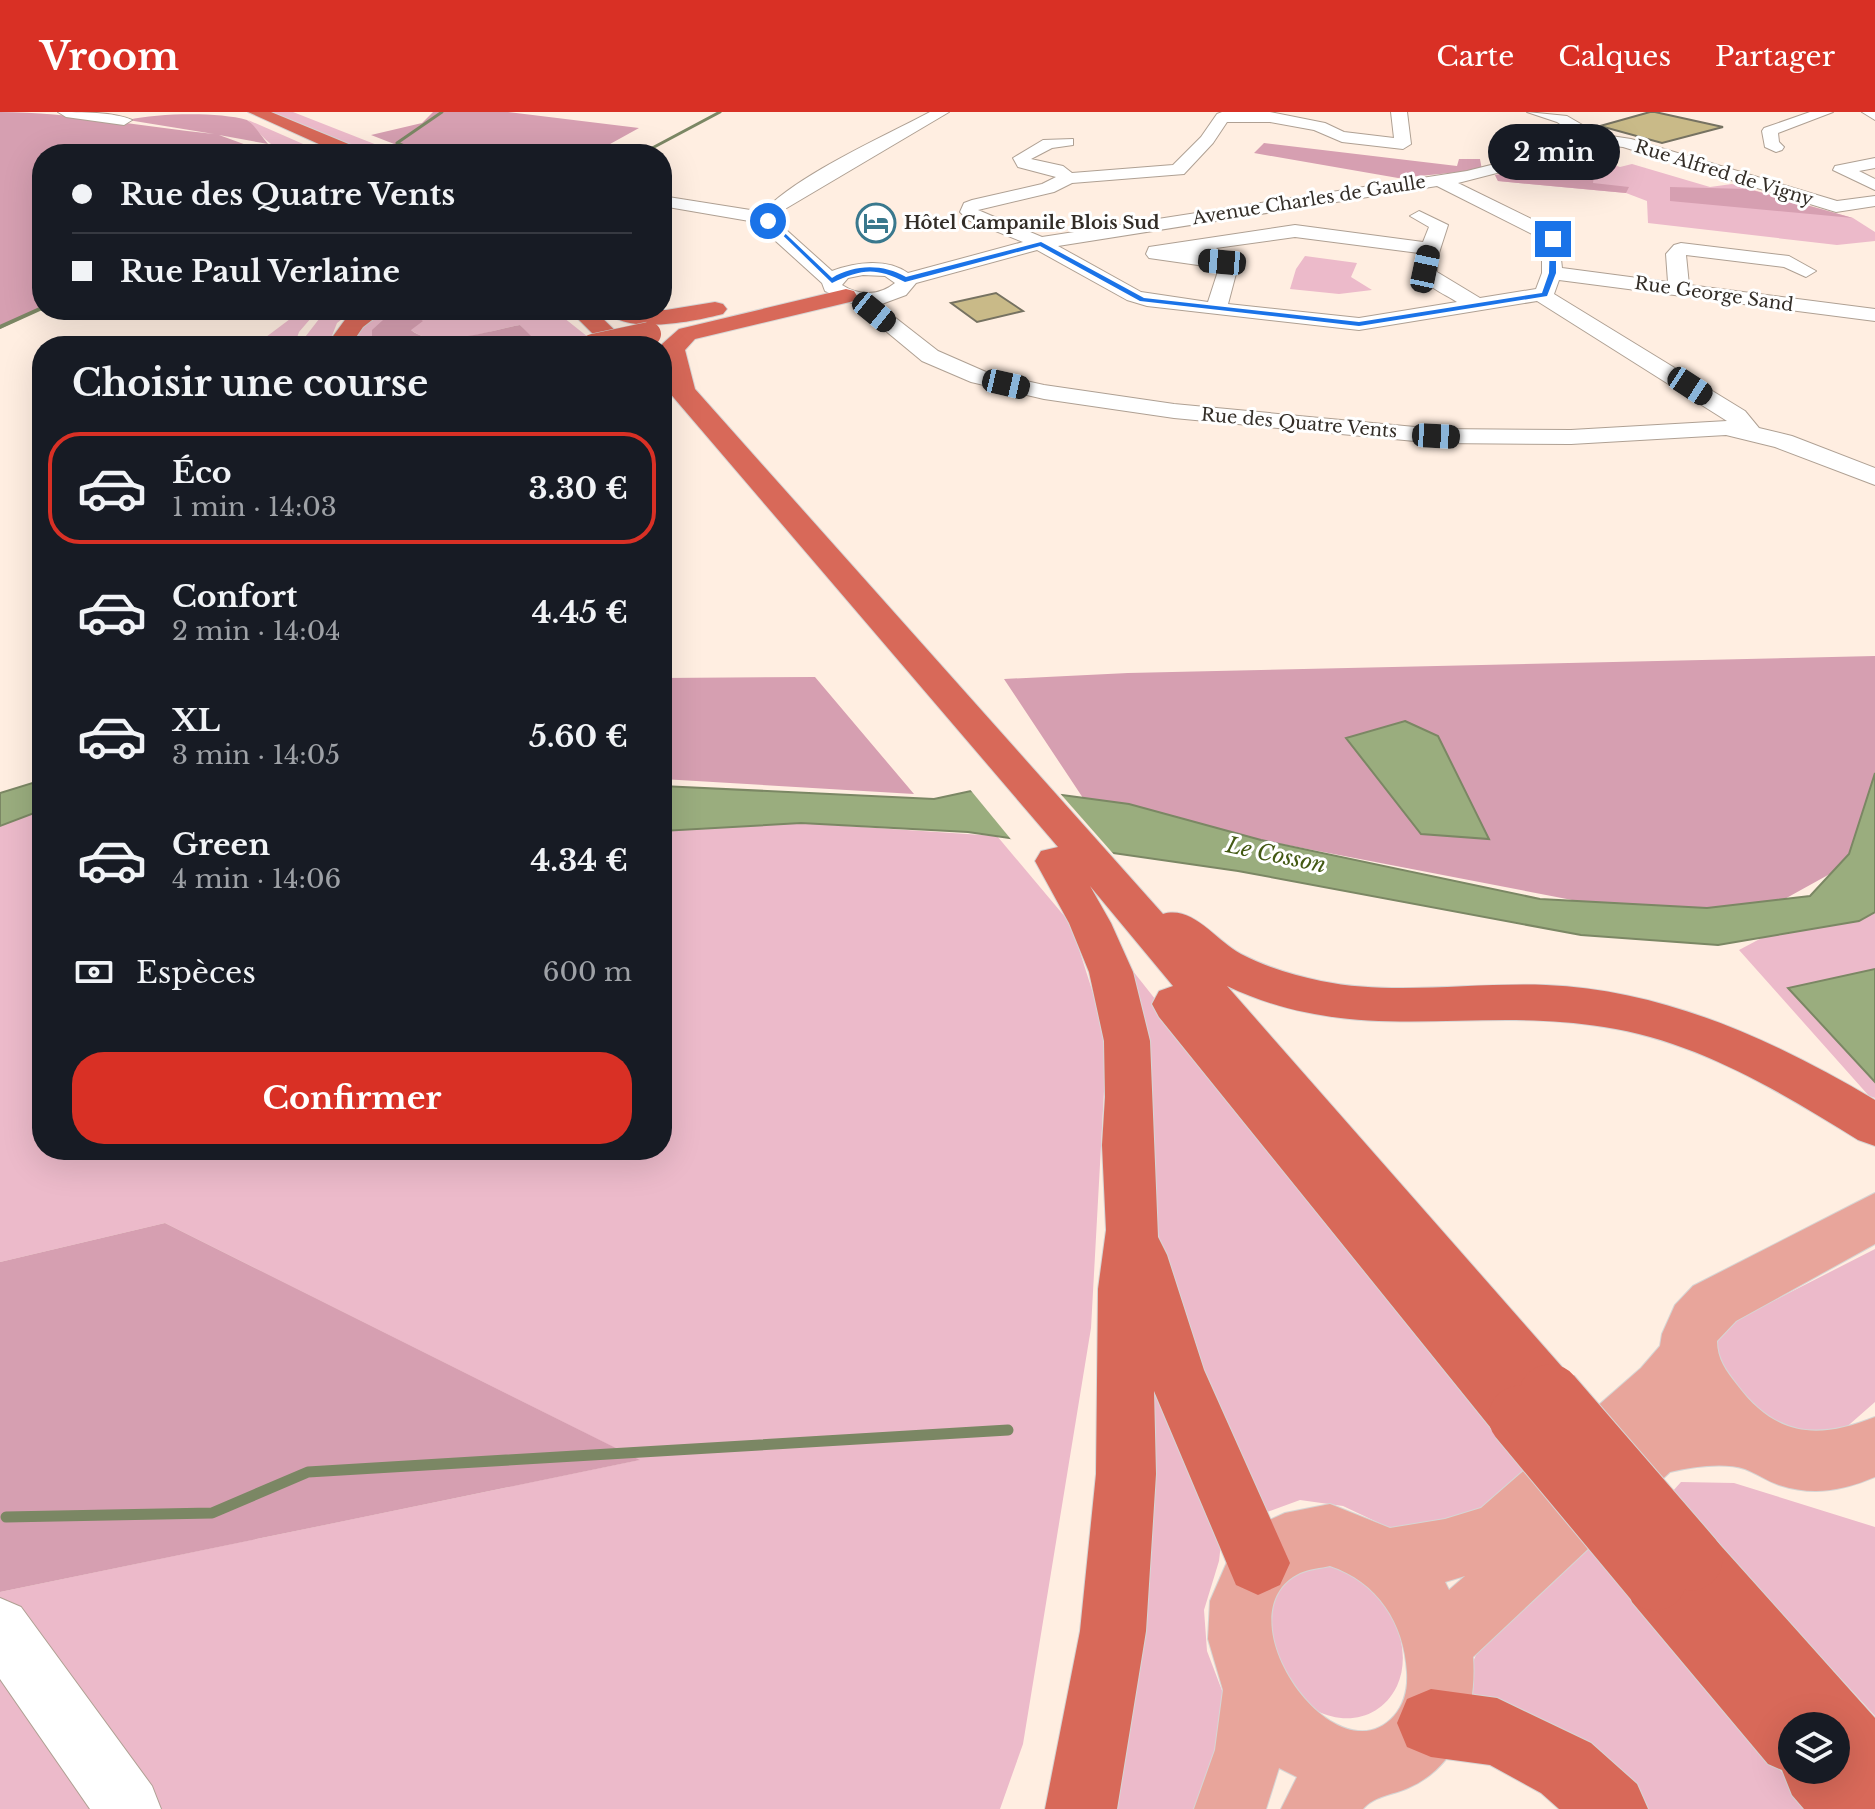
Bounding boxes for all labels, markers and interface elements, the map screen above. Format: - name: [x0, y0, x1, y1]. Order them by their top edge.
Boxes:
- text: Vroom: [40, 33, 179, 80]
- text: Carte: [1436, 39, 1514, 74]
- text: Calques: [1558, 39, 1671, 74]
- text: Partager: [1715, 39, 1835, 74]
- callout: 2 min: [1487, 123, 1619, 179]
- street label: Rue Alfred de Vigny: [1632, 135, 1816, 211]
- text: 2 min: [1514, 136, 1594, 168]
- street label: Avenue Charles de Gaulle: [1190, 171, 1427, 229]
- text: Rue des Quatre Vents: [120, 176, 455, 213]
- hotel icon: Hôtel Campanile Blois Sud: [855, 202, 897, 244]
- route start: [750, 203, 786, 239]
- place label: Hôtel Campanile Blois Sud: [904, 212, 1160, 234]
- route end: [1535, 221, 1571, 257]
- car: [1408, 243, 1442, 295]
- car: [1197, 248, 1247, 276]
- text: Rue Paul Verlaine: [120, 253, 400, 290]
- street label: Rue George Sand: [1633, 272, 1795, 316]
- car: [848, 288, 900, 336]
- text: Choisir une course: [72, 361, 428, 406]
- car: [1663, 363, 1717, 409]
- car: [980, 367, 1032, 401]
- street label: Rue des Quatre Vents: [1200, 403, 1398, 443]
- car: [1411, 423, 1461, 449]
- icon: car: [76, 452, 148, 524]
- text: Éco: [172, 454, 232, 491]
- text: 3.30 €: [528, 470, 628, 507]
- text: 1 min · 14:03: [172, 491, 337, 523]
- icon: car: [76, 576, 148, 648]
- text: Confort: [172, 578, 297, 615]
- text: 4.45 €: [532, 594, 628, 631]
- text: 2 min · 14:04: [172, 615, 340, 647]
- icon: car: [76, 700, 148, 772]
- text: XL: [172, 702, 220, 739]
- text: 5.60 €: [529, 718, 628, 755]
- text: 3 min · 14:05: [172, 739, 340, 771]
- icon: car: [76, 824, 148, 896]
- text: Green: [172, 826, 270, 863]
- water label: Le Cosson: [1223, 831, 1328, 879]
- text: 4.34 €: [530, 842, 628, 879]
- text: 4 min · 14:06: [172, 863, 341, 895]
- icon: cash: [72, 950, 116, 994]
- text: Espèces: [136, 954, 256, 991]
- text: 600 m: [543, 956, 632, 988]
- button: Confirmer: [72, 1052, 632, 1144]
- map controls: [1778, 1712, 1850, 1784]
- button: layers: [1778, 1712, 1850, 1784]

